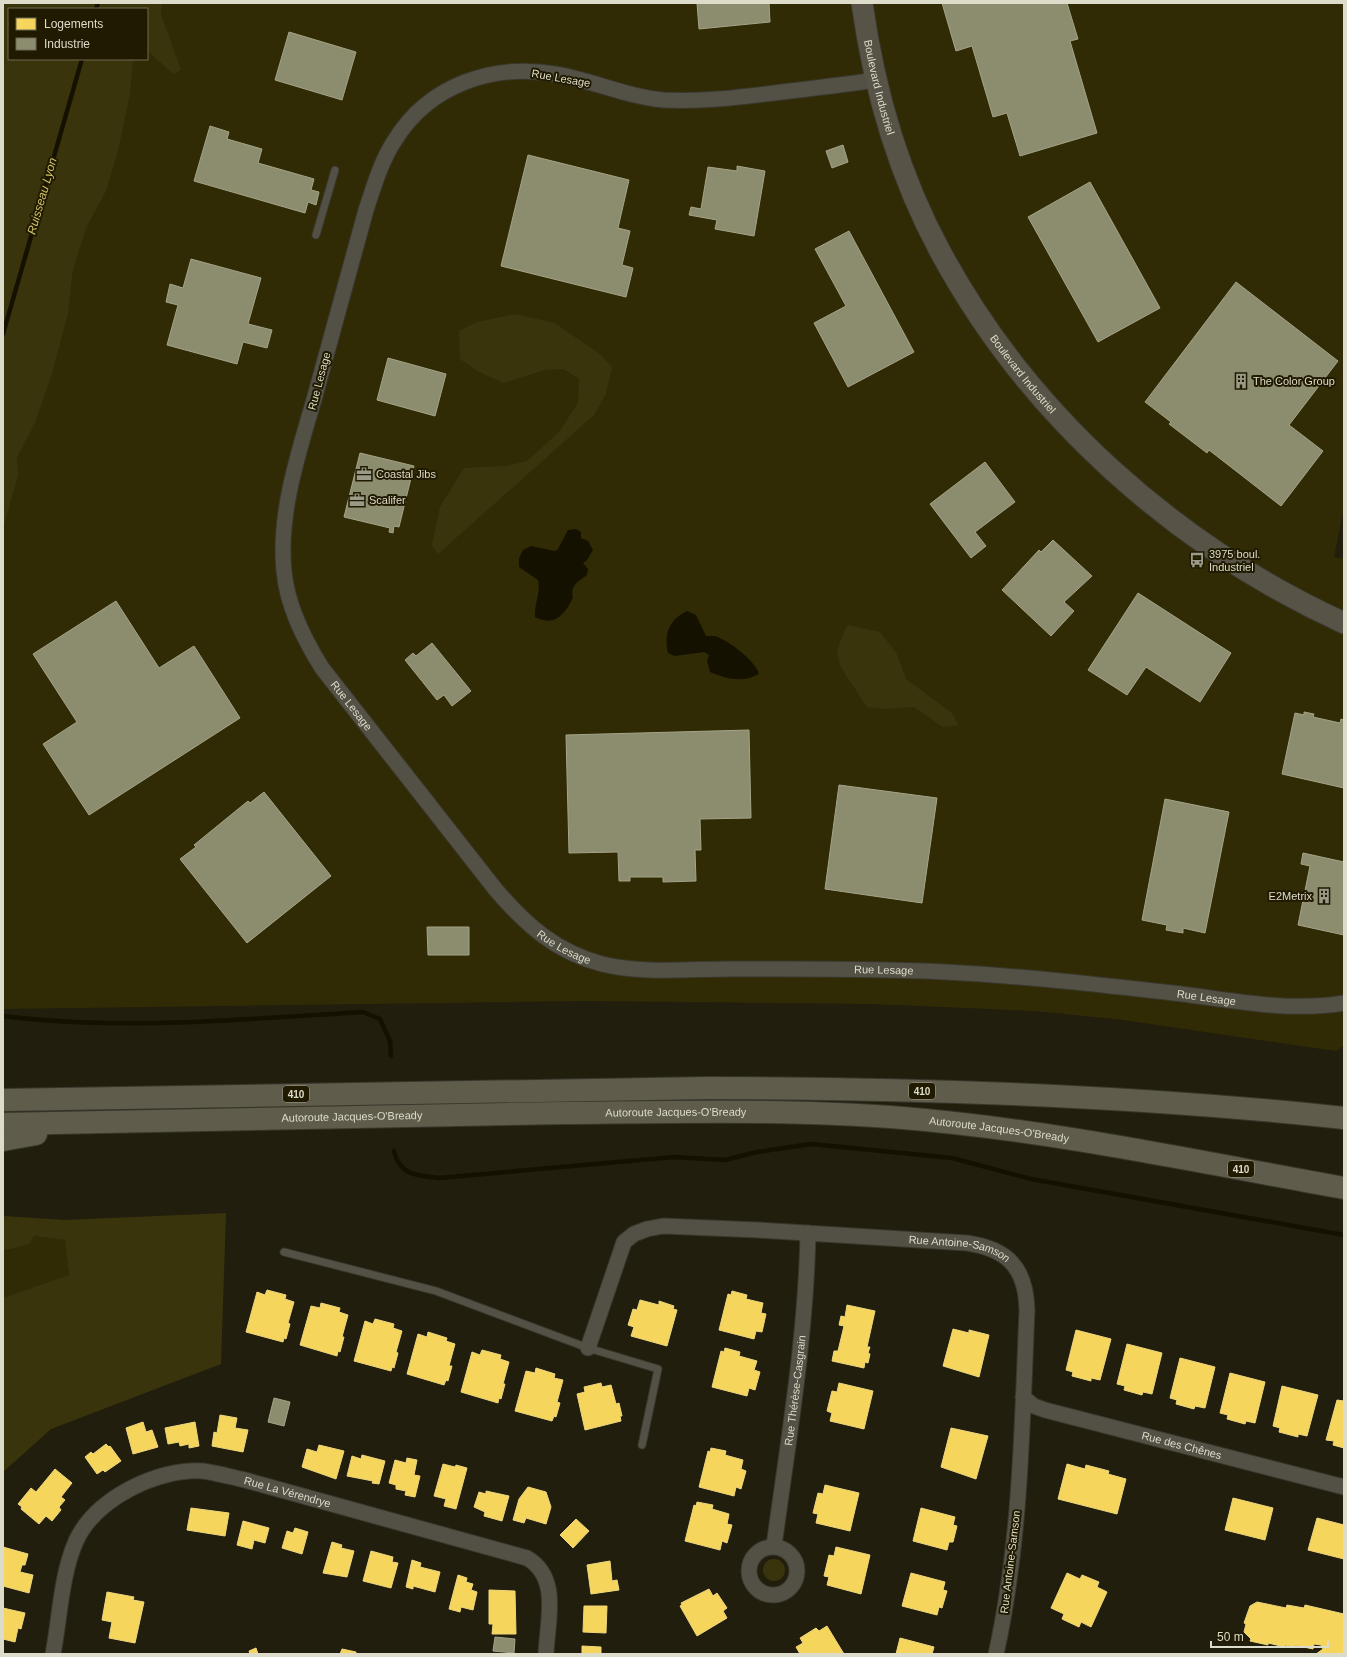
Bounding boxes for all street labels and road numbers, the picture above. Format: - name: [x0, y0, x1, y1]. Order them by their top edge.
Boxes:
- street label: Boulevard Industriel: [862, 39, 897, 136]
- street label: Rue Lesage: [531, 67, 591, 89]
- street label: Boulevard Industriel: [988, 332, 1058, 416]
- street label: Rue Lesage: [306, 351, 332, 411]
- street label: Rue Lesage: [328, 679, 375, 733]
- street label: Rue Lesage: [535, 927, 592, 966]
- street label: Rue Lesage: [854, 963, 914, 977]
- street label: Rue Lesage: [1176, 987, 1237, 1007]
- road number: 410: [909, 1083, 935, 1099]
- road number: 410: [283, 1086, 309, 1102]
- street label: Autoroute Jacques-O'Bready: [605, 1106, 747, 1119]
- street label: Autoroute Jacques-O'Bready: [281, 1109, 423, 1124]
- street label: Autoroute Jacques-O'Bready: [928, 1114, 1070, 1145]
- road number: 410: [1228, 1161, 1254, 1177]
- street label: Rue Antoine-Samson: [908, 1233, 1013, 1264]
- street label: Rue Thérèse-Casgrain: [782, 1335, 808, 1446]
- street label: Rue des Chênes: [1140, 1429, 1223, 1461]
- street label: Rue La Vérendrye: [243, 1474, 332, 1509]
- street label: Rue Antoine-Samson: [998, 1510, 1022, 1614]

